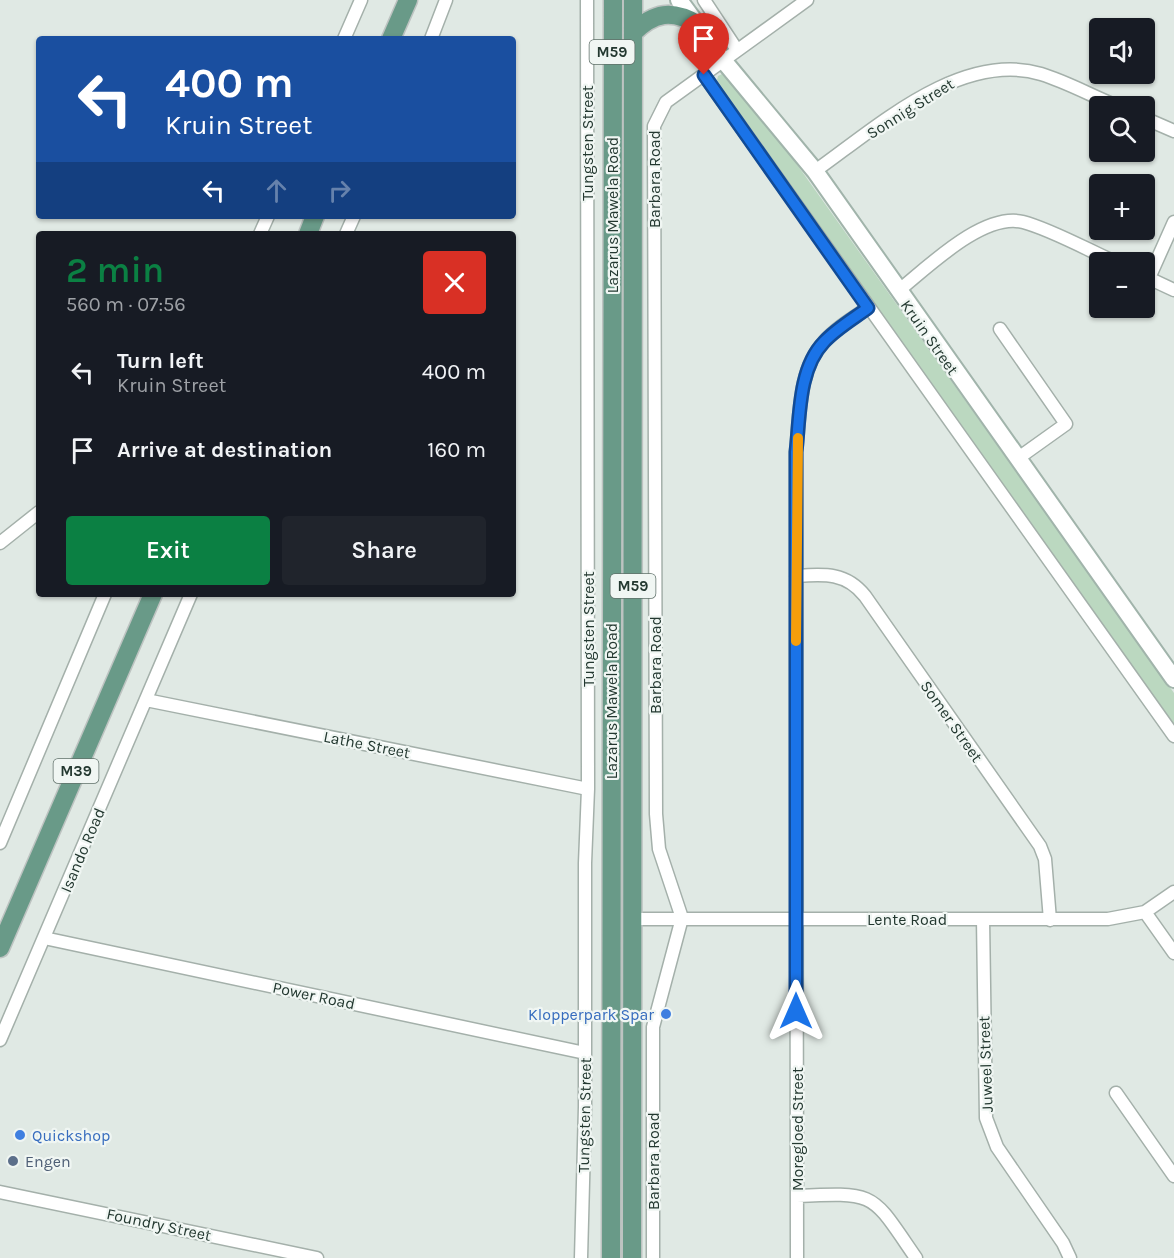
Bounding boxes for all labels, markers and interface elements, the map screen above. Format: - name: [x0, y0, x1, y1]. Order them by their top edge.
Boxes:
- pin: [678, 13, 729, 75]
- map controls: [1089, 18, 1155, 318]
- button: sound: [1089, 18, 1155, 84]
- icon: arrive: [687, 22, 720, 55]
- road number: M59: [590, 40, 634, 64]
- text: 400 m: [165, 58, 294, 108]
- icon: left: [66, 60, 144, 138]
- street label: Sonnig Street: [863, 74, 957, 143]
- street label: Tungsten Street: [578, 85, 597, 201]
- button: search: [1089, 96, 1155, 162]
- text: Kruin Street: [165, 109, 312, 141]
- street label: Barbara Road: [645, 130, 664, 228]
- street label: Lazarus Mawela Road: [603, 137, 622, 293]
- icon: left: [197, 174, 230, 207]
- icon: ahead: [260, 174, 293, 207]
- icon: right: [323, 174, 356, 207]
- button: +: [1089, 174, 1155, 240]
- text: 2 min: [66, 249, 164, 291]
- button: close: [423, 251, 486, 314]
- button: −: [1089, 252, 1155, 318]
- text: 560 m · 07:56: [66, 293, 186, 316]
- street label: Kruin Street: [897, 296, 962, 379]
- text: Turn left: [117, 348, 204, 374]
- icon: left: [66, 356, 99, 389]
- text: 400 m: [422, 359, 486, 385]
- text: Kruin Street: [117, 374, 226, 397]
- icon: arrive: [66, 434, 99, 467]
- text: Arrive at destination: [117, 437, 332, 463]
- text: 160 m: [427, 437, 486, 463]
- button: Exit: [66, 516, 270, 585]
- button: Share: [282, 516, 486, 585]
- street label: Tungsten Street: [579, 571, 598, 687]
- road number: M59: [610, 574, 656, 598]
- street label: Barbara Road: [646, 616, 665, 714]
- street label: Lazarus Mawela Road: [602, 623, 621, 779]
- street label: Somer Street: [917, 677, 987, 766]
- street label: Lathe Street: [322, 727, 412, 762]
- road number: M39: [54, 759, 98, 783]
- street label: Isando Road: [56, 805, 109, 895]
- street label: Lente Road: [867, 910, 947, 929]
- street label: Power Road: [271, 977, 357, 1013]
- position arrow: [764, 979, 828, 1043]
- place label: Klopperpark Spar: [528, 1005, 654, 1024]
- marker: Klopperpark Spar: [659, 1007, 673, 1021]
- street label: Juweel Street: [974, 1015, 997, 1112]
- street label: Tungsten Street: [574, 1057, 595, 1173]
- street label: Moregloed Street: [788, 1067, 807, 1191]
- street label: Barbara Road: [644, 1112, 663, 1210]
- place label: Quickshop: [32, 1126, 110, 1145]
- marker: Quickshop: [13, 1128, 27, 1142]
- place label: Engen: [25, 1152, 71, 1171]
- marker: Engen: [6, 1154, 20, 1168]
- street label: Foundry Street: [105, 1204, 213, 1245]

